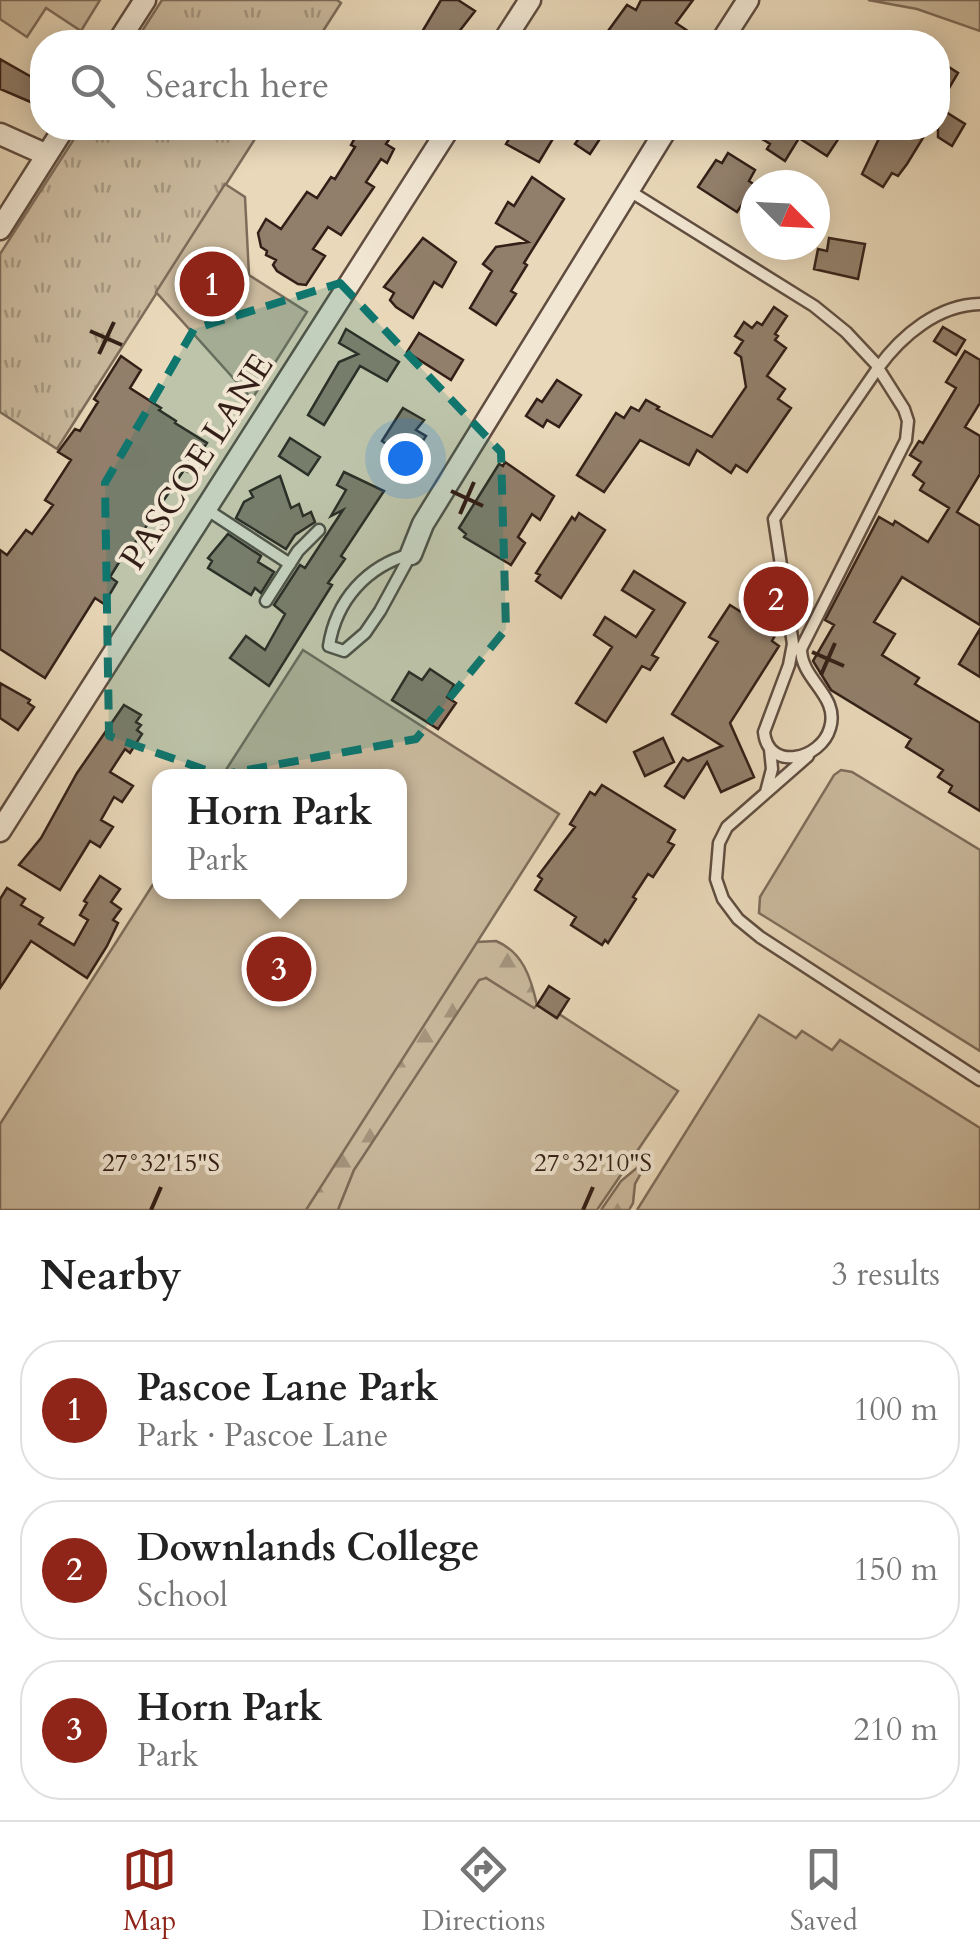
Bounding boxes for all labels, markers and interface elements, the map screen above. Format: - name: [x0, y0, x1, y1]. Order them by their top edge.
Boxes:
- search box: [30, 30, 950, 140]
- icon: search: [65, 58, 120, 113]
- text: Search here: [145, 59, 329, 111]
- north arrow: [740, 170, 830, 260]
- pin: 1: [180, 246, 244, 322]
- street label: PASCOE LANE: [109, 345, 285, 579]
- your location: [380, 433, 431, 484]
- pin: 2: [744, 562, 808, 636]
- popup: [152, 769, 407, 899]
- text: Horn Park: [187, 786, 372, 838]
- text: Park: [187, 838, 248, 882]
- pin: 3: [246, 932, 312, 1006]
- text: 27°32'15"S: [102, 1146, 220, 1180]
- text: 27°32'10"S: [534, 1146, 652, 1180]
- text: Nearby: [40, 1247, 182, 1304]
- text: 3 results: [832, 1253, 940, 1297]
- text: Pascoe Lane Park: [137, 1362, 438, 1414]
- text: 1: [66, 1388, 83, 1432]
- text: 100 m: [853, 1388, 938, 1432]
- text: Park · Pascoe Lane: [137, 1414, 388, 1458]
- text: Downlands College: [137, 1522, 480, 1574]
- text: 2: [66, 1548, 83, 1592]
- text: 150 m: [853, 1548, 938, 1592]
- text: School: [137, 1574, 228, 1618]
- text: Horn Park: [137, 1682, 322, 1734]
- text: 3: [66, 1708, 83, 1752]
- text: 210 m: [853, 1708, 938, 1752]
- text: Park: [137, 1734, 199, 1778]
- tab: Map: [122, 1842, 177, 1940]
- tab: Directions: [422, 1842, 545, 1940]
- tab: Saved: [790, 1842, 858, 1940]

